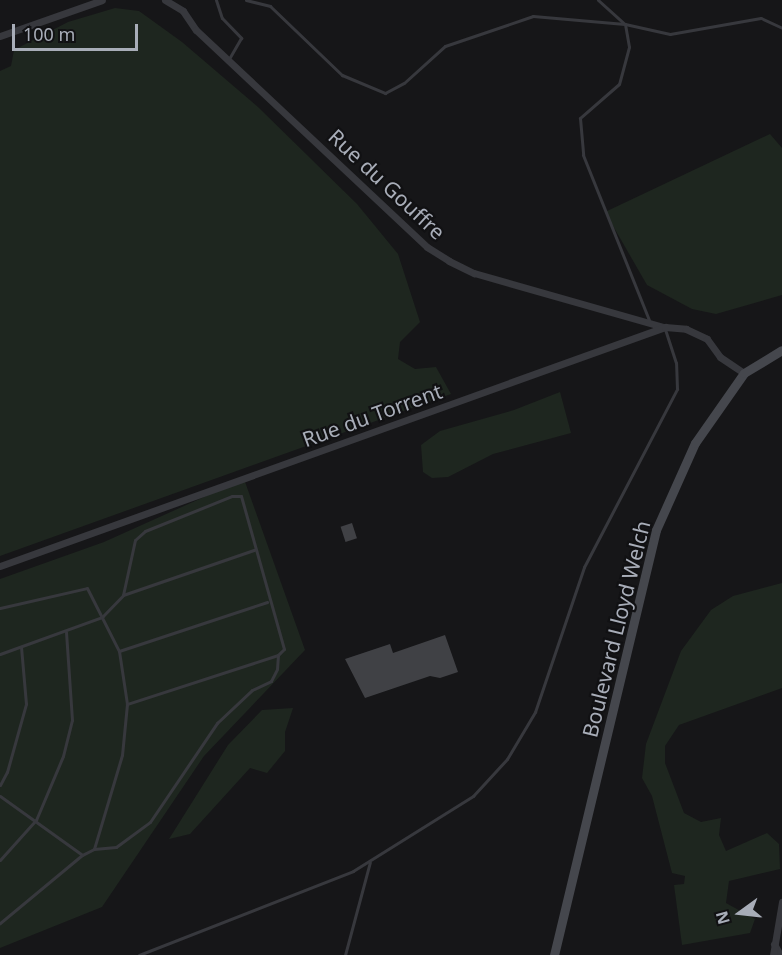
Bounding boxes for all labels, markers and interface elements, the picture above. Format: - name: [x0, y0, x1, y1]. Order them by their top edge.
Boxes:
- scale bar: [15, 12, 141, 50]
- text: 100 m: [23, 22, 75, 46]
- street label: Rue du Gouffre: [323, 124, 451, 244]
- street label: Rue du Torrent: [299, 378, 445, 452]
- street label: Boulevard Lloyd Welch: [577, 518, 655, 740]
- north arrow: [710, 883, 770, 943]
- text: N: [710, 909, 735, 927]

